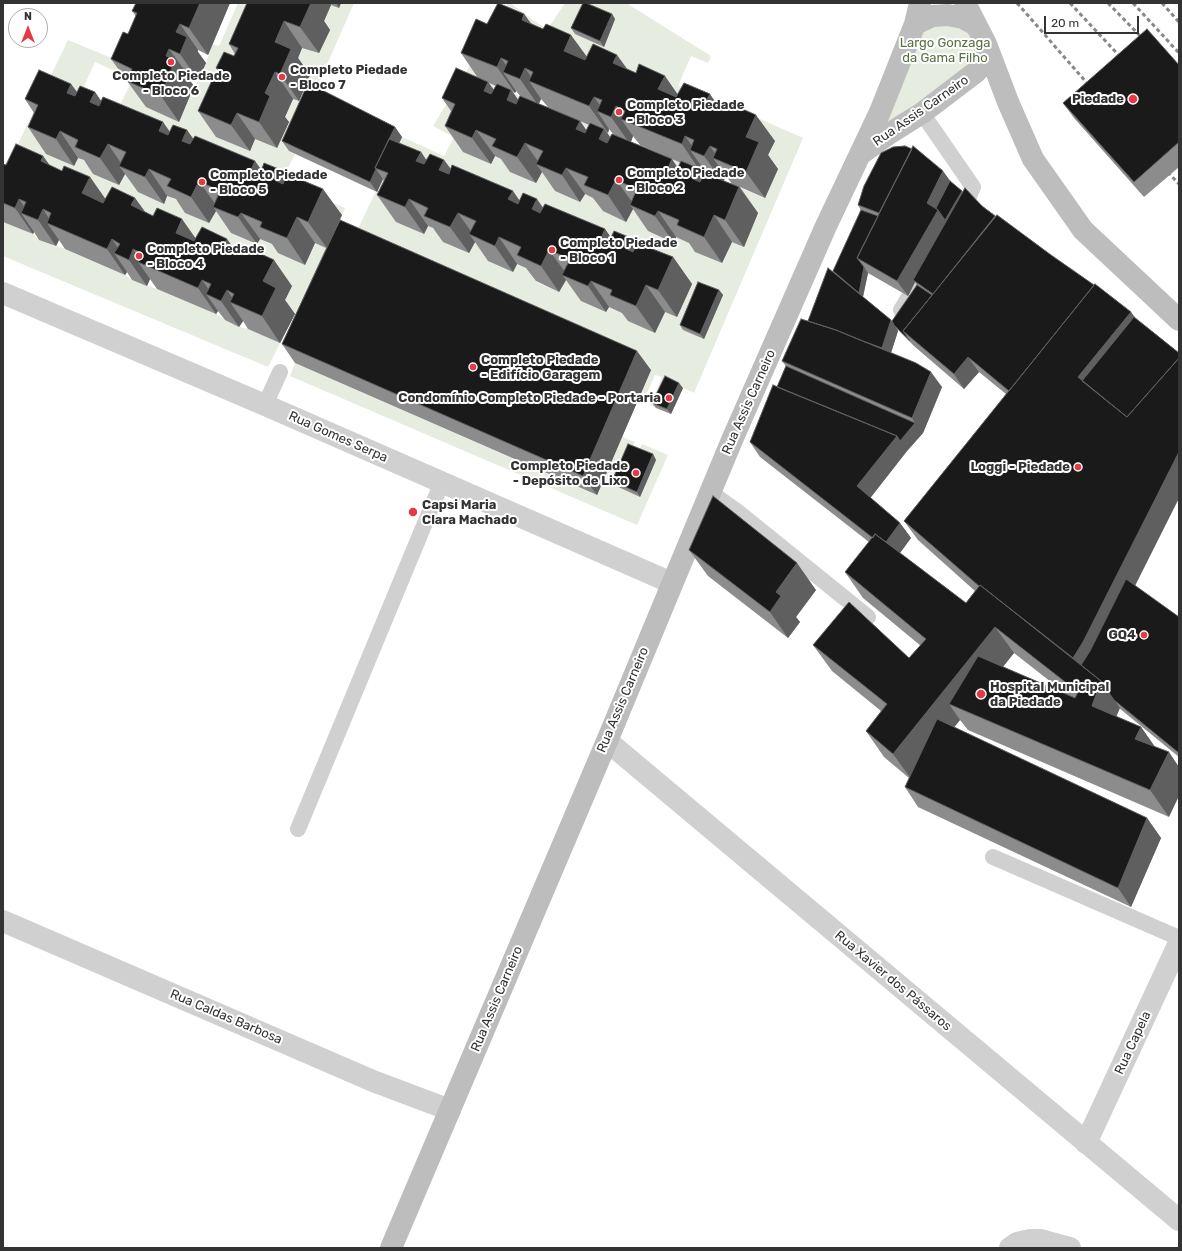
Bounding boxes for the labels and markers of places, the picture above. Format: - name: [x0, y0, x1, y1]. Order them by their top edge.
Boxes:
- marker: Completo Piedade - Bloco 6: [166, 57, 176, 67]
- place label: Completo Piedade - Bloco 7: [290, 62, 407, 93]
- place label: Completo Piedade - Bloco 6: [112, 68, 230, 99]
- marker: Completo Piedade - Bloco 7: [277, 72, 287, 82]
- place label: Piedade: [1072, 91, 1124, 107]
- marker: Piedade: [1127, 93, 1139, 105]
- place label: Completo Piedade - Bloco 3: [627, 97, 744, 128]
- marker: Completo Piedade - Bloco 3: [614, 107, 624, 117]
- place label: Completo Piedade - Bloco 2: [627, 165, 744, 196]
- place label: Completo Piedade - Bloco 5: [210, 167, 327, 198]
- marker: Completo Piedade - Bloco 2: [614, 175, 624, 185]
- marker: Completo Piedade - Bloco 5: [197, 177, 207, 187]
- place label: Completo Piedade - Bloco 1: [560, 235, 677, 266]
- place label: Completo Piedade - Bloco 4: [147, 241, 264, 272]
- marker: Completo Piedade - Bloco 1: [547, 245, 557, 255]
- marker: Completo Piedade - Bloco 4: [134, 251, 144, 261]
- place label: Completo Piedade - Edifício Garagem: [481, 352, 600, 383]
- marker: Completo Piedade - Edifício Garagem: [468, 362, 478, 372]
- place label: Condomínio Completo Piedade - Portaria: [398, 390, 661, 406]
- marker: Condomínio Completo Piedade - Portaria: [664, 393, 674, 403]
- place label: Completo Piedade - Depósito de Lixo: [511, 458, 628, 489]
- place label: Loggi - Piedade: [970, 459, 1070, 475]
- marker: Loggi - Piedade: [1073, 462, 1083, 472]
- marker: Completo Piedade - Depósito de Lixo: [631, 468, 641, 478]
- place label: Capsi Maria Clara Machado: [422, 497, 517, 528]
- marker: Capsi Maria Clara Machado: [407, 506, 419, 518]
- place label: GQ4: [1109, 627, 1136, 643]
- marker: GQ4: [1139, 630, 1149, 640]
- place label: Hospital Municipal da Piedade: [990, 679, 1109, 710]
- marker: Hospital Municipal da Piedade: [975, 688, 987, 700]

